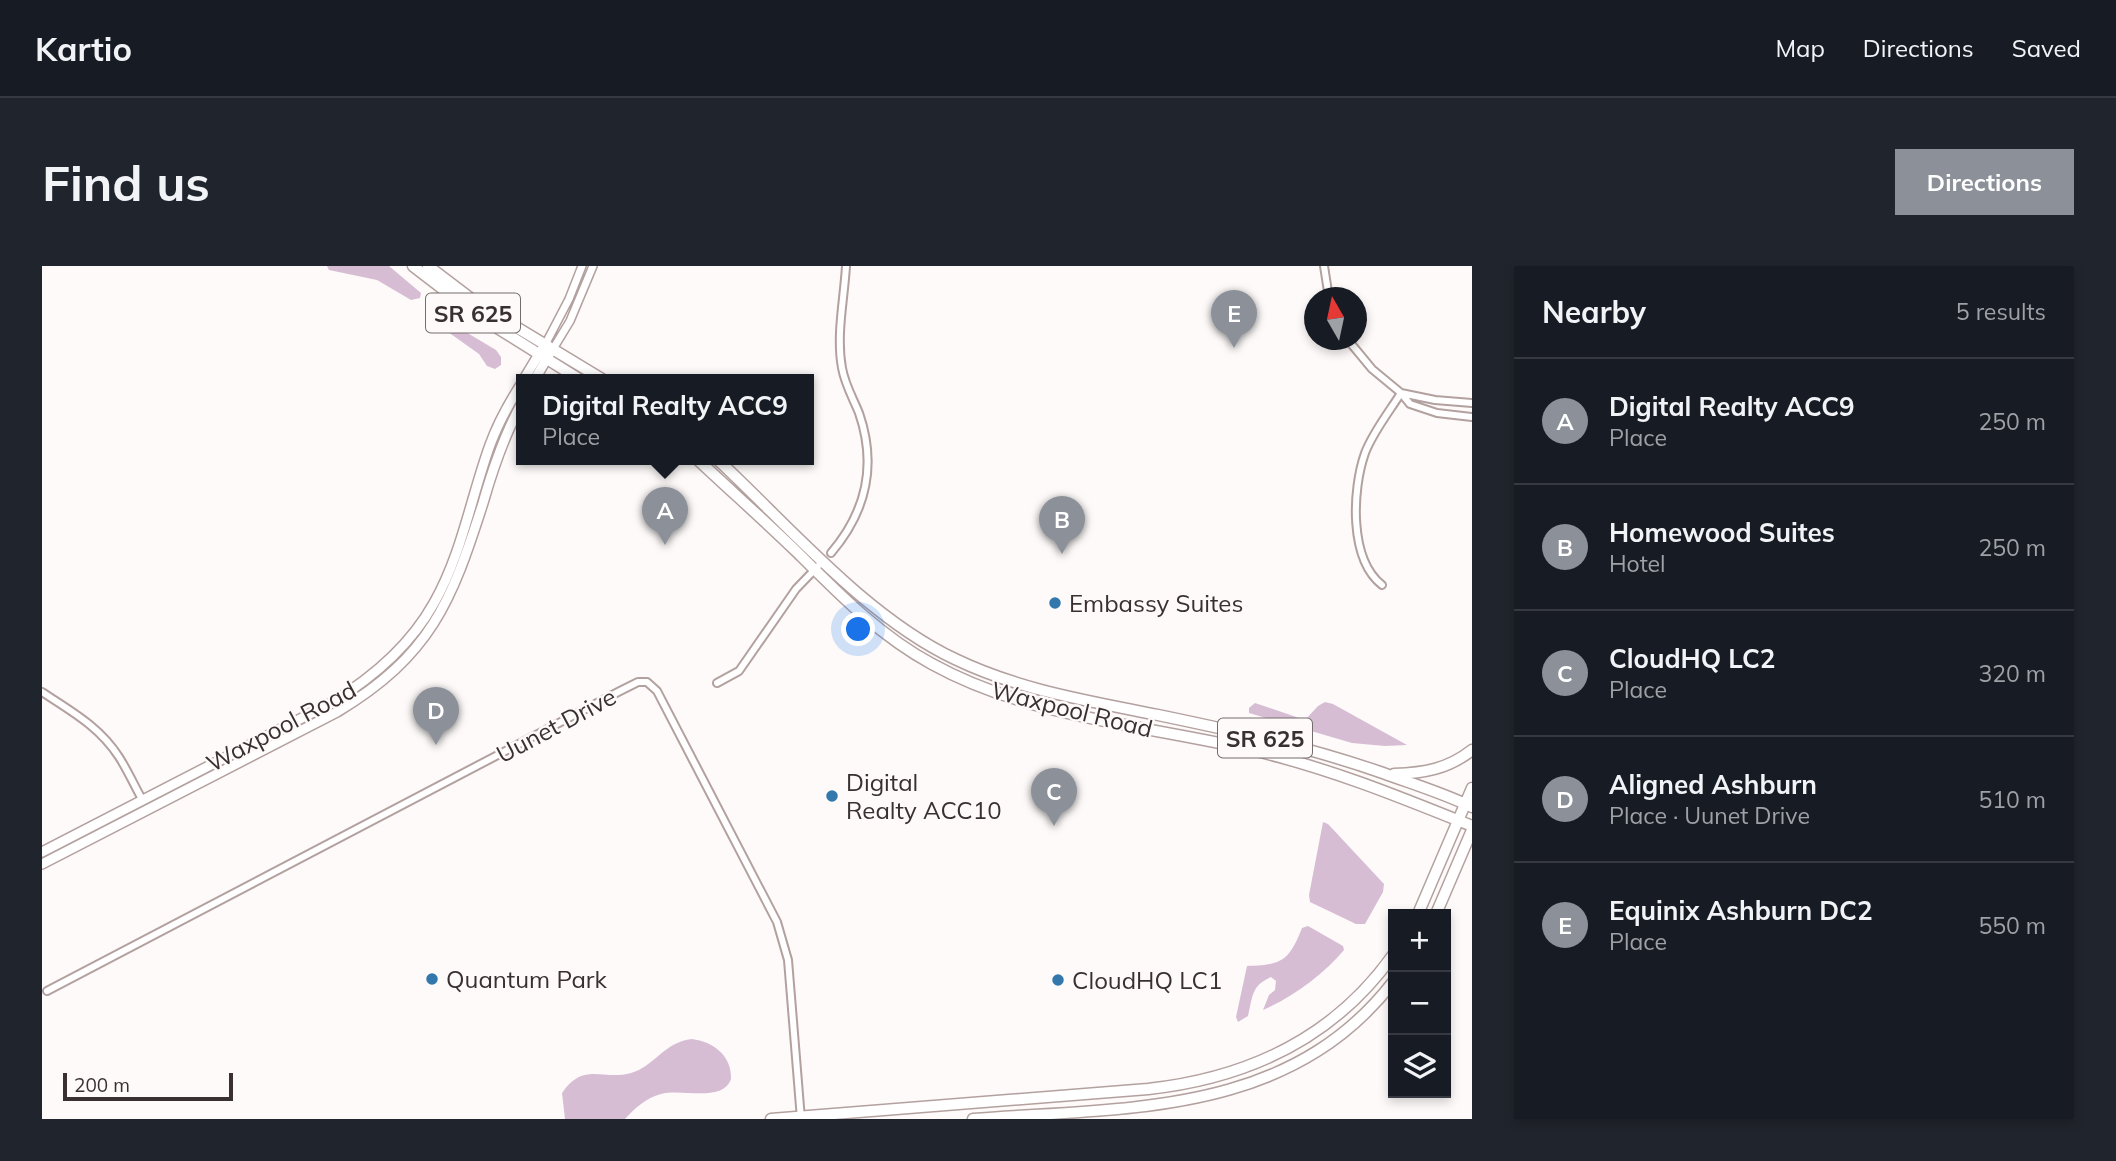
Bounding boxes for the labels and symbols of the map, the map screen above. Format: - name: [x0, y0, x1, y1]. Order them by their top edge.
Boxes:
- north arrow: [1304, 287, 1367, 350]
- pin: E: [1211, 290, 1257, 348]
- road number: SR 625: [426, 294, 520, 332]
- pin: A: [642, 487, 688, 545]
- pin: B: [1039, 496, 1085, 554]
- place label: Embassy Suites: [1069, 588, 1243, 618]
- marker: Embassy Suites: [1047, 595, 1063, 611]
- your location: [841, 612, 875, 646]
- street label: Waxpool Road: [201, 674, 361, 778]
- street label: Waxpool Road: [988, 674, 1156, 744]
- street label: Uunet Drive: [491, 681, 621, 769]
- pin: D: [413, 687, 459, 745]
- road number: SR 625: [1218, 718, 1312, 758]
- place label: Digital Realty ACC10: [846, 767, 1002, 825]
- pin: C: [1031, 768, 1077, 826]
- marker: Digital Realty ACC10: [824, 788, 840, 804]
- place label: Quantum Park: [446, 964, 608, 994]
- place label: CloudHQ LC1: [1072, 965, 1222, 995]
- marker: Quantum Park: [424, 971, 440, 987]
- marker: CloudHQ LC1: [1050, 972, 1066, 988]
- scale bar: [63, 1070, 233, 1102]

